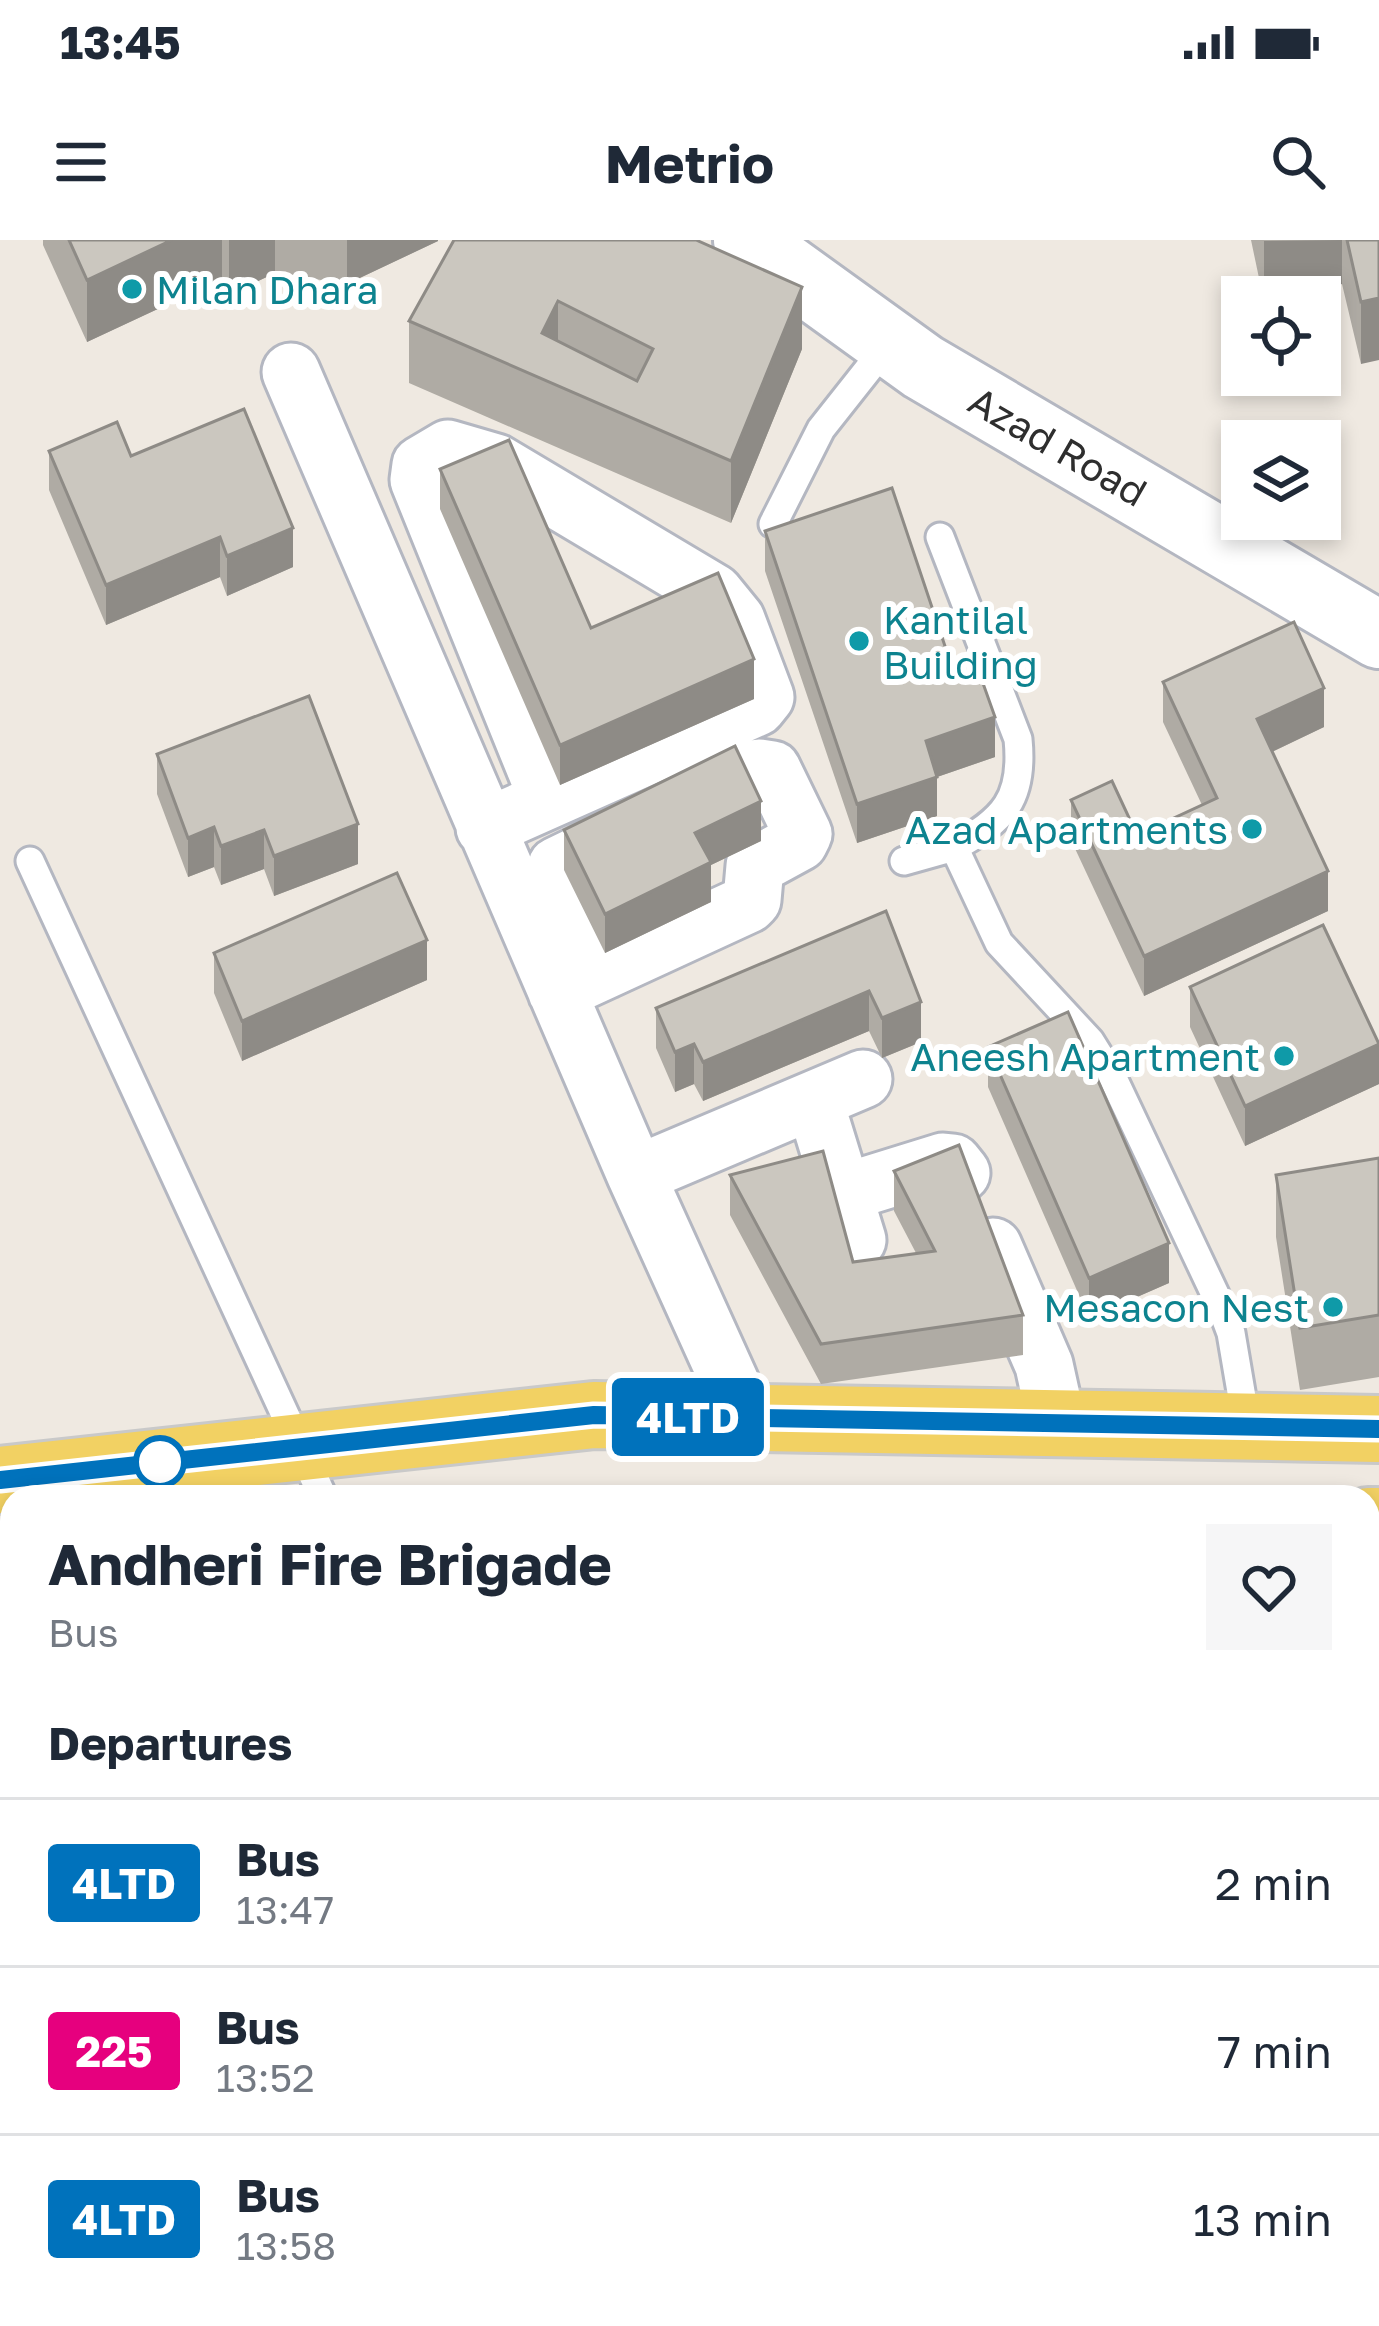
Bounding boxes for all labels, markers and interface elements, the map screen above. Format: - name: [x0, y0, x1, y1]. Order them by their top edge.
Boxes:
- text: 13:45: [60, 15, 181, 69]
- icon: menu: [48, 129, 114, 195]
- icon: search: [1265, 129, 1331, 195]
- text: Metrio: [605, 130, 774, 195]
- place label: Milan Dhara: [156, 266, 378, 313]
- marker: Milan Dhara: [119, 276, 145, 302]
- map controls: [1221, 276, 1341, 540]
- button: locate: [1221, 276, 1341, 396]
- street label: Azad Road: [961, 376, 1155, 516]
- button: layers: [1221, 420, 1341, 540]
- place label: Kantilal Building: [883, 596, 1038, 688]
- marker: Kantilal Building: [846, 628, 872, 654]
- place label: Azad Apartments: [905, 806, 1228, 853]
- marker: Azad Apartments: [1239, 816, 1265, 842]
- place label: Aneesh Apartment: [910, 1033, 1260, 1080]
- marker: Aneesh Apartment: [1271, 1043, 1297, 1069]
- place label: Mesacon Nest: [1043, 1284, 1309, 1331]
- marker: Mesacon Nest: [1320, 1294, 1346, 1320]
- line badge: 4LTD: [604, 1378, 772, 1456]
- text: 4LTD: [636, 1392, 740, 1442]
- unlabelled marker: [135, 1437, 185, 1487]
- button: heart: [1206, 1524, 1332, 1650]
- text: Andheri Fire Brigade: [48, 1529, 612, 1598]
- text: Bus: [48, 1609, 118, 1656]
- text: Departures: [48, 1716, 292, 1770]
- text: Bus: [236, 1832, 320, 1886]
- text: 2 min: [1215, 1856, 1332, 1910]
- text: 4LTD: [72, 1858, 176, 1908]
- text: 13:47: [236, 1886, 334, 1933]
- text: Bus: [216, 2000, 300, 2054]
- text: 7 min: [1217, 2024, 1332, 2078]
- text: 225: [76, 2026, 152, 2076]
- text: 13:52: [216, 2054, 315, 2101]
- text: Bus: [236, 2168, 320, 2222]
- text: 13 min: [1193, 2192, 1332, 2246]
- text: 4LTD: [72, 2194, 176, 2244]
- text: 13:58: [236, 2222, 336, 2269]

